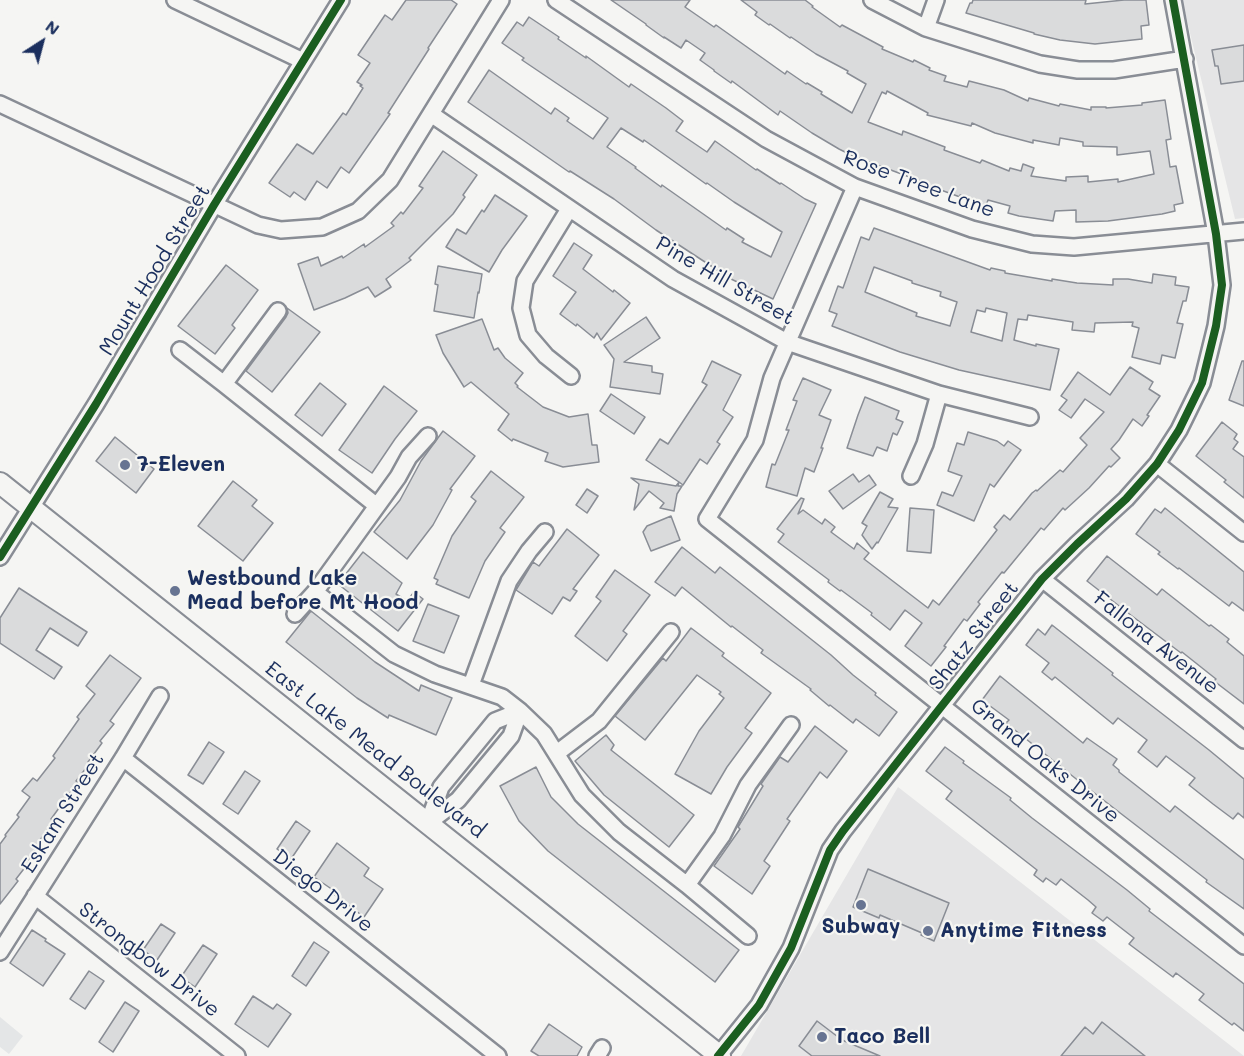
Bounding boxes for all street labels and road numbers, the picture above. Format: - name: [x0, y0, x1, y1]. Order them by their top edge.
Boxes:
- street label: Rose Tree Lane: [840, 145, 998, 223]
- street label: Mount Hood Street: [94, 180, 216, 360]
- street label: Pine Hill Street: [651, 231, 799, 331]
- street label: Shatz Street: [924, 577, 1024, 695]
- street label: Fallona Avenue: [1088, 586, 1224, 700]
- street label: East Lake Mead Boulevard: [260, 656, 490, 844]
- street label: Grand Oaks Drive: [966, 693, 1124, 829]
- street label: Eskam Street: [16, 748, 110, 878]
- street label: Diego Drive: [268, 844, 378, 938]
- street label: Strongbow Drive: [73, 897, 225, 1023]

